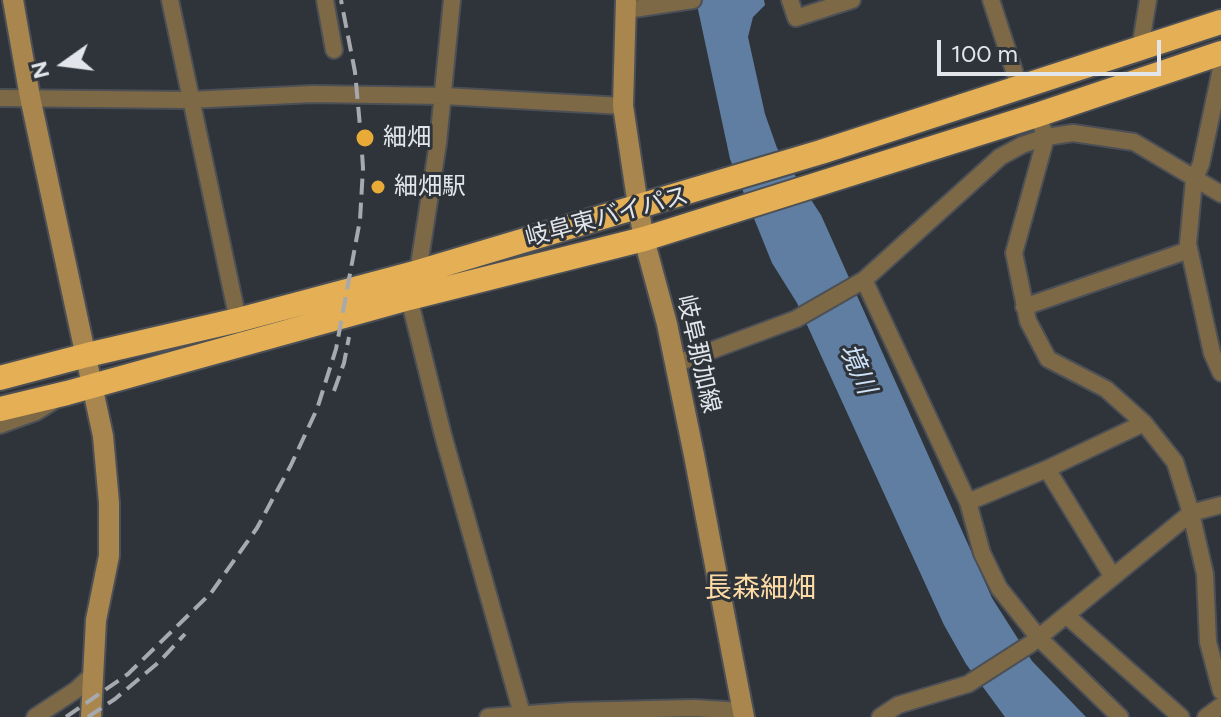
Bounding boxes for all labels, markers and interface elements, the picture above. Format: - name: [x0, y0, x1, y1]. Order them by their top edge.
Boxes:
- north arrow: [24, 24, 104, 104]
- scale bar: [941, 24, 1165, 74]
- text: 100 m: [951, 39, 1018, 68]
- text: N: [25, 58, 55, 81]
- place label: 細畑: [383, 124, 431, 152]
- marker: 細畑: [354, 127, 376, 149]
- place label: 細畑駅: [394, 173, 466, 201]
- marker: 細畑駅: [369, 178, 387, 196]
- street label: 岐阜東バイパス: [522, 181, 692, 253]
- street label: 岐阜那加線: [670, 292, 726, 416]
- water label: 境川: [832, 339, 882, 399]
- district label: 長森細畑: [704, 572, 816, 606]

